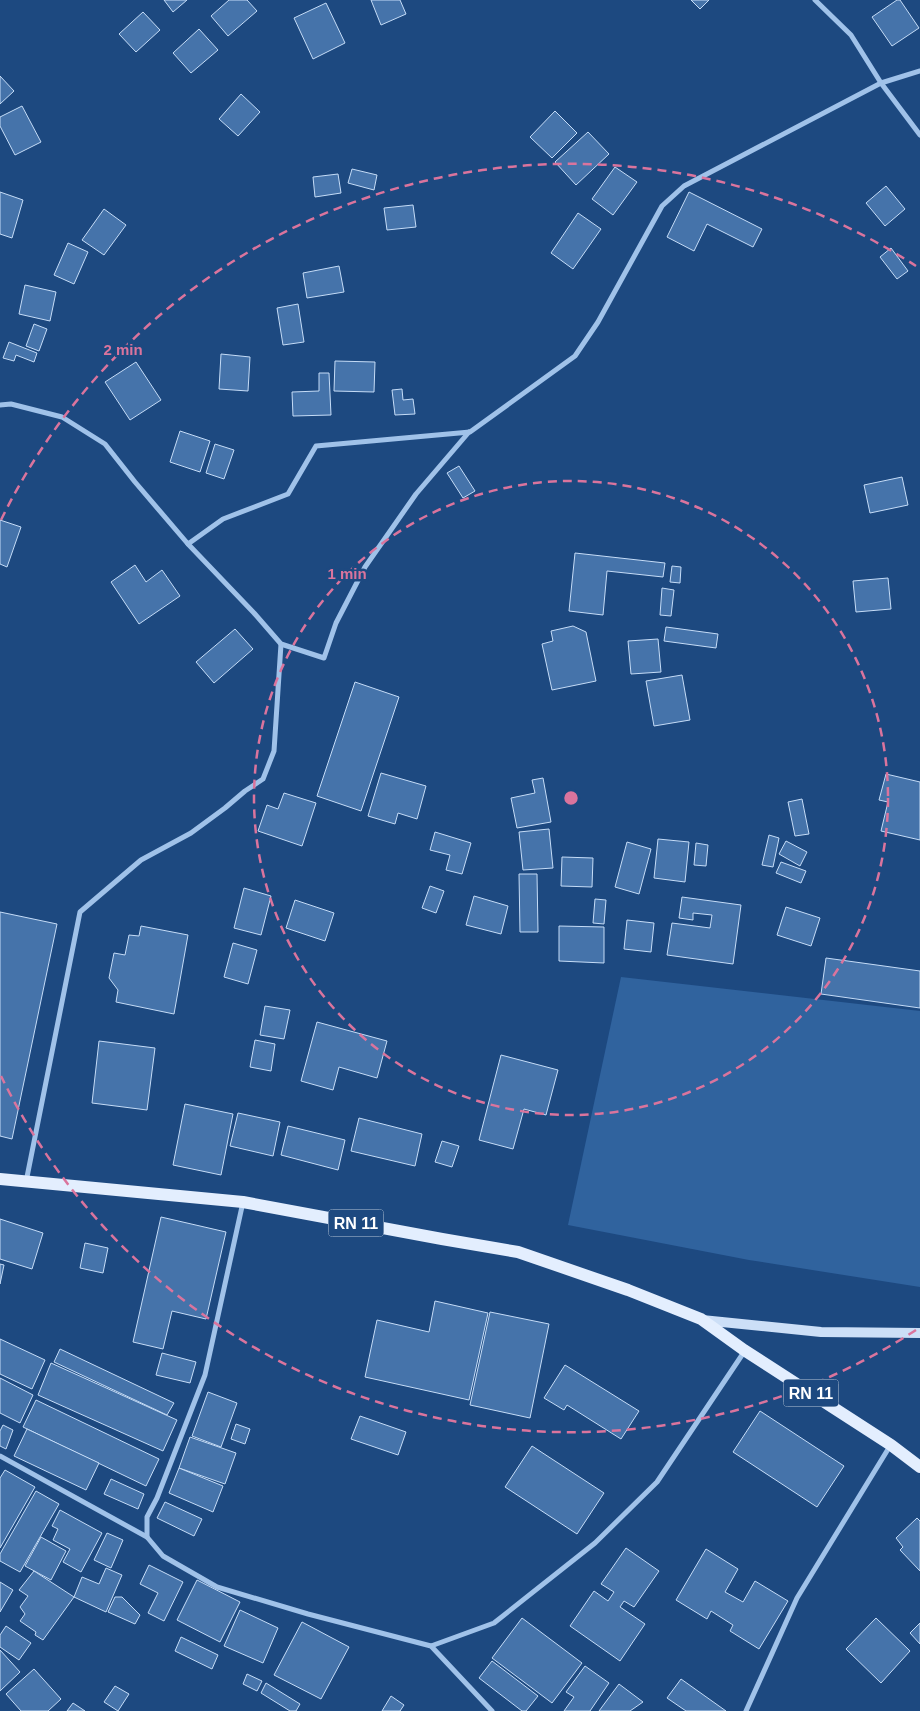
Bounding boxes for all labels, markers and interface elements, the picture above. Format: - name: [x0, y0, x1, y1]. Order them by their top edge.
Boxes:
- text: 2 min: [103, 341, 143, 358]
- text: 1 min: [327, 565, 367, 582]
- centre of rings: [562, 789, 580, 807]
- road number: RN 11: [328, 1210, 384, 1236]
- road number: RN 11: [784, 1380, 838, 1406]

